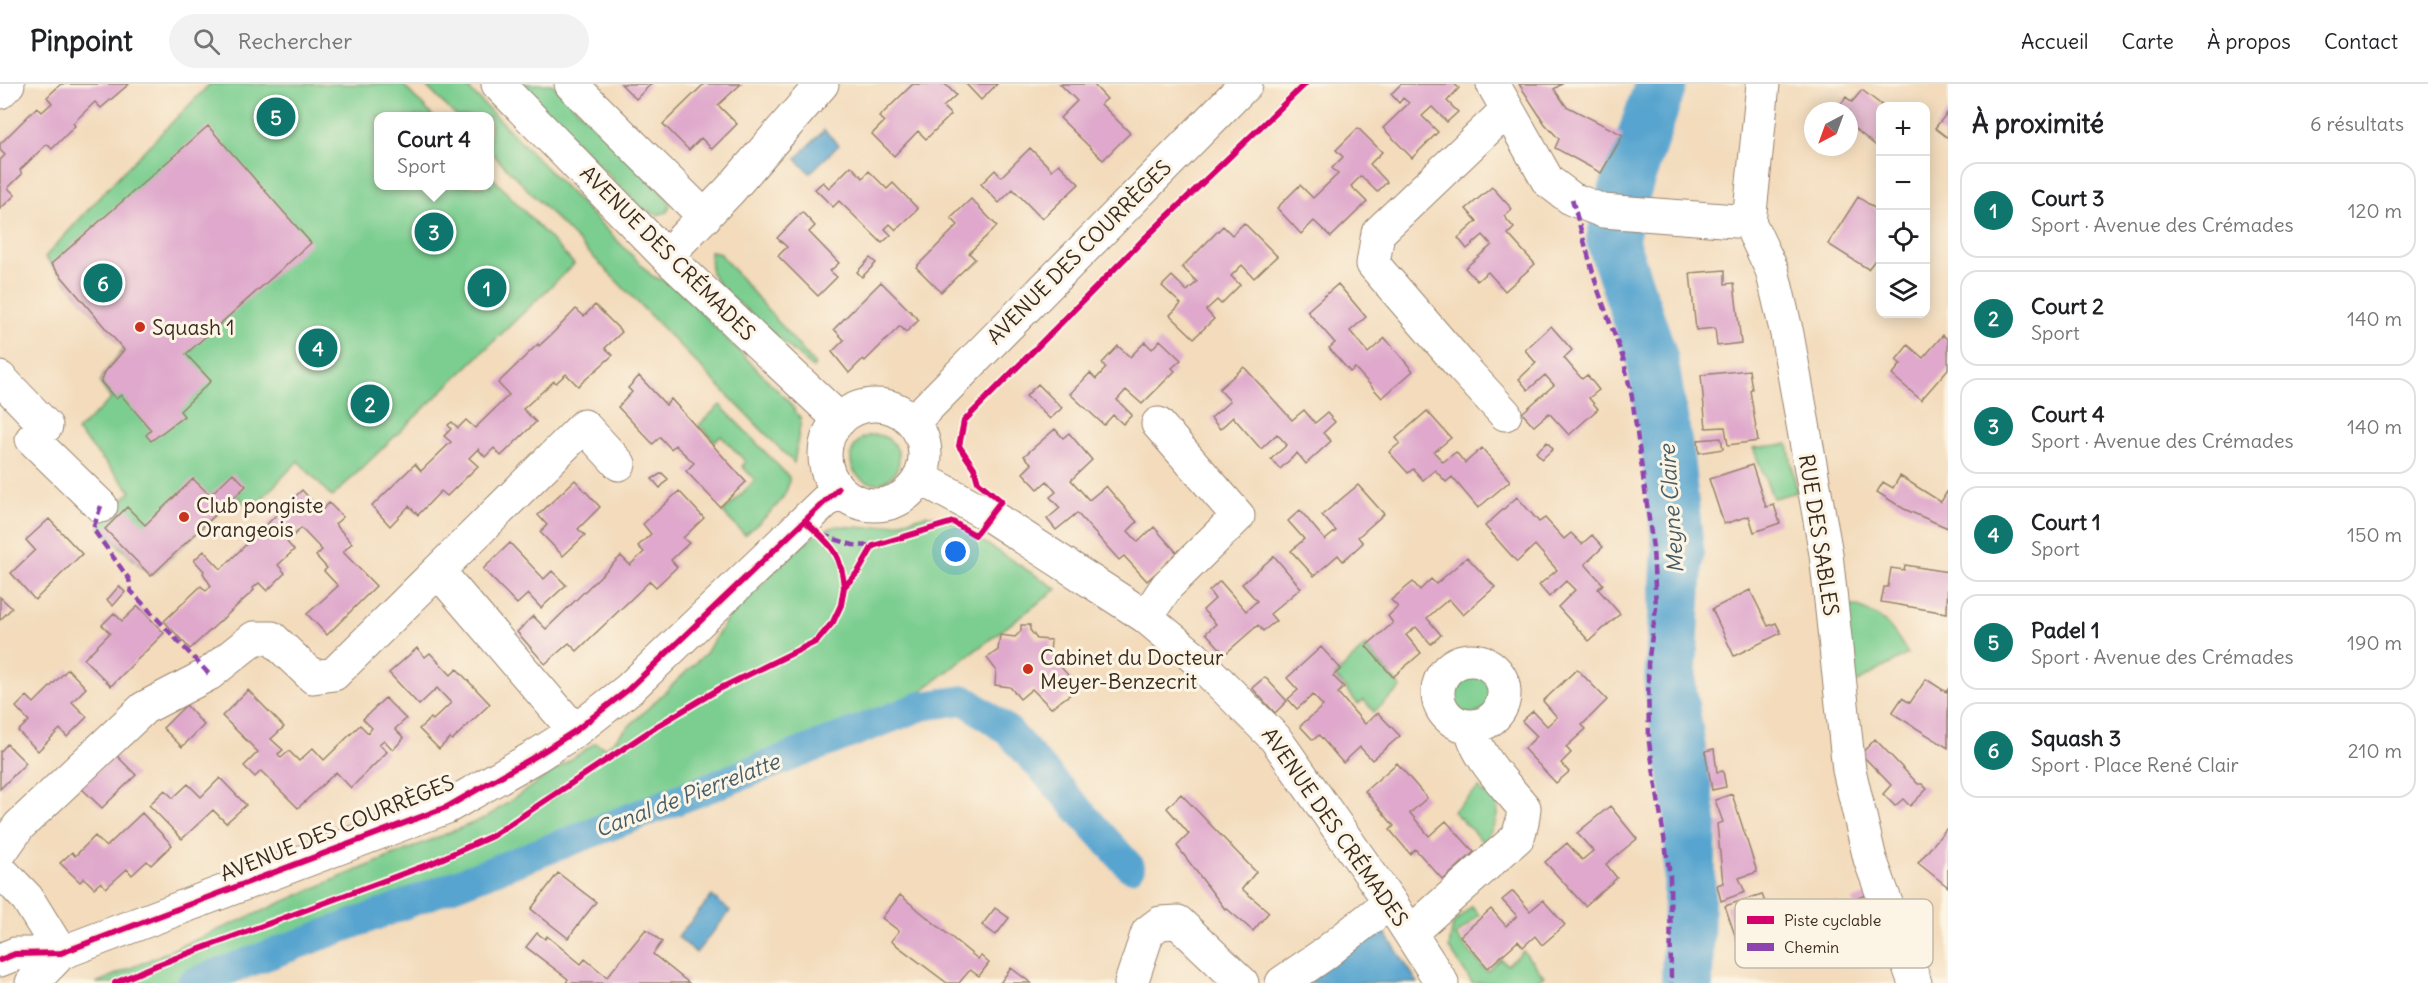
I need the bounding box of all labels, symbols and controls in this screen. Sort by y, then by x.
search box [169,14,589,68]
text: Pinpoint [30,23,133,59]
icon: search [190,25,223,58]
text: Rechercher [238,27,352,55]
text: Accueil [2021,28,2089,55]
text: Carte [2122,28,2174,55]
text: À propos [2207,28,2291,55]
text: Contact [2324,28,2398,55]
pin: 5 [256,94,296,140]
north arrow [1804,102,1858,156]
map controls [1876,102,1930,318]
button: + [1876,102,1930,156]
text: À proximité [1972,107,2104,140]
text: 6 résultats [2310,111,2404,136]
popup [374,112,494,190]
text: Court 4 [397,125,471,153]
text: Sport [397,153,446,178]
street label: AVENUE DES COURRÈGES [981,154,1177,350]
button: − [1876,156,1930,210]
street label: AVENUE DES CRÉMADES [575,160,761,346]
text: Court 3 [2031,184,2105,212]
text: 1 [1990,198,1997,223]
text: 120 m [2348,198,2402,223]
pin: 3 [414,210,454,254]
button: locate [1876,210,1930,264]
text: Sport · Avenue des Crémades [2031,212,2294,237]
pin: 6 [84,260,122,306]
button: layers [1876,264,1930,318]
pin: 1 [468,266,506,310]
text: Court 2 [2031,292,2104,320]
text: 2 [1988,306,1999,331]
text: 140 m [2347,306,2402,331]
place label: Squash 1 [152,314,234,341]
marker: Squash 1 [133,320,147,334]
text: Sport [2031,320,2080,345]
pin: 4 [298,326,338,370]
pin: 2 [350,382,389,426]
text: Court 4 [2031,400,2105,428]
text: 3 [1988,414,1999,439]
text: 140 m [2347,414,2402,439]
text: Sport · Avenue des Crémades [2031,428,2294,453]
water label: Meyne Claire [1652,442,1689,574]
street label: RUE DES SABLES [1793,452,1845,618]
place label: Club pongiste Orangeois [196,492,323,543]
text: Court 1 [2031,508,2101,536]
marker: Club pongiste Orangeois [177,510,191,524]
text: 4 [1988,522,1999,547]
text: 150 m [2347,522,2402,547]
text: Sport [2031,536,2080,561]
your location [941,537,970,566]
text: Padel 1 [2031,616,2100,644]
text: 5 [1988,630,1999,655]
text: 190 m [2347,630,2402,655]
place label: Cabinet du Docteur Meyer-Benzecrit [1040,644,1224,695]
text: Sport · Avenue des Crémades [2031,644,2294,669]
marker: Cabinet du Docteur Meyer-Benzecrit [1021,662,1035,676]
street label: AVENUE DES CRÉMADES [1256,722,1414,932]
text: Squash 3 [2031,724,2121,752]
text: 6 [1988,738,1999,763]
text: 210 m [2348,738,2402,763]
water label: Canal de Pierrelatte [591,746,785,843]
text: Sport · Place René Clair [2031,752,2239,777]
street label: AVENUE DES COURRÈGES [216,769,458,887]
legend [1735,899,1933,968]
text: Piste cyclable [1784,910,1881,930]
text: Chemin [1784,937,1839,957]

